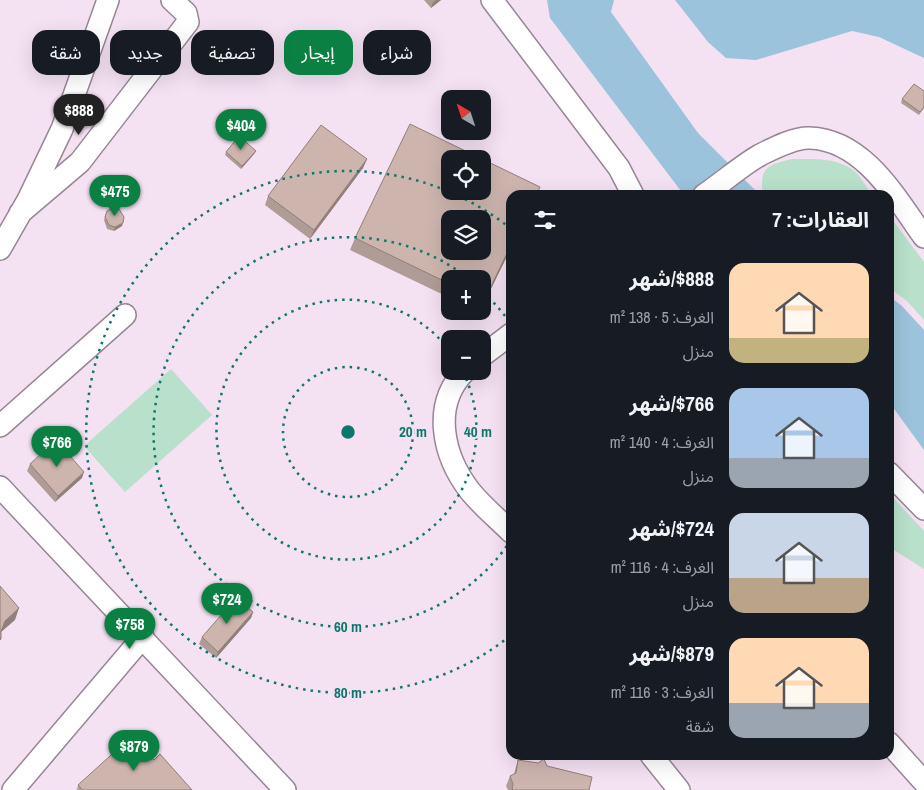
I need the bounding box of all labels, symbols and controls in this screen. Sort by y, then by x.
chip: شقة [32,30,100,75]
chip: جديد [110,30,181,75]
chip: تصفية [191,30,274,75]
chip: إيجار [284,30,353,75]
chip: شراء [363,30,431,75]
north arrow [441,90,491,140]
map controls [441,90,491,380]
pin: $888 [49,94,109,136]
text: $888 [64,99,94,121]
pin: $404 [211,108,271,151]
text: $404 [226,114,256,136]
button: locate [441,150,491,200]
pin: $475 [85,174,145,217]
text: $475 [100,180,130,202]
text: العقارات: 7 [772,205,869,234]
icon: filters [531,206,559,234]
button: layers [441,210,491,260]
text: $888/شهر [630,264,714,293]
button: + [441,270,491,320]
icon: home [769,283,829,343]
text: الغرف: 5 · 138 m² [610,306,714,328]
button: − [441,330,491,380]
text: منزل [683,340,714,362]
text: $766/شهر [630,389,714,418]
icon: home [769,408,829,468]
text: 20 m [399,421,427,442]
text: 40 m [464,421,492,442]
centre of rings [339,423,357,441]
pin: $766 [27,426,87,468]
text: $766 [42,431,72,453]
text: الغرف: 4 · 140 m² [610,431,714,453]
text: منزل [683,465,714,487]
text: $724/شهر [630,514,714,543]
icon: home [769,533,829,593]
text: الغرف: 4 · 116 m² [611,556,714,578]
pin: $724 [197,582,257,625]
text: $724 [212,588,242,610]
text: منزل [683,590,714,612]
pin: $758 [100,608,160,650]
text: $758 [115,613,145,635]
text: 60 m [334,616,362,637]
text: $879/شهر [630,639,714,668]
icon: home [769,658,829,718]
text: الغرف: 3 · 116 m² [611,681,714,703]
text: 80 m [334,682,362,703]
text: شقة [686,715,714,737]
pin: $879 [104,730,164,772]
text: $879 [119,735,149,757]

